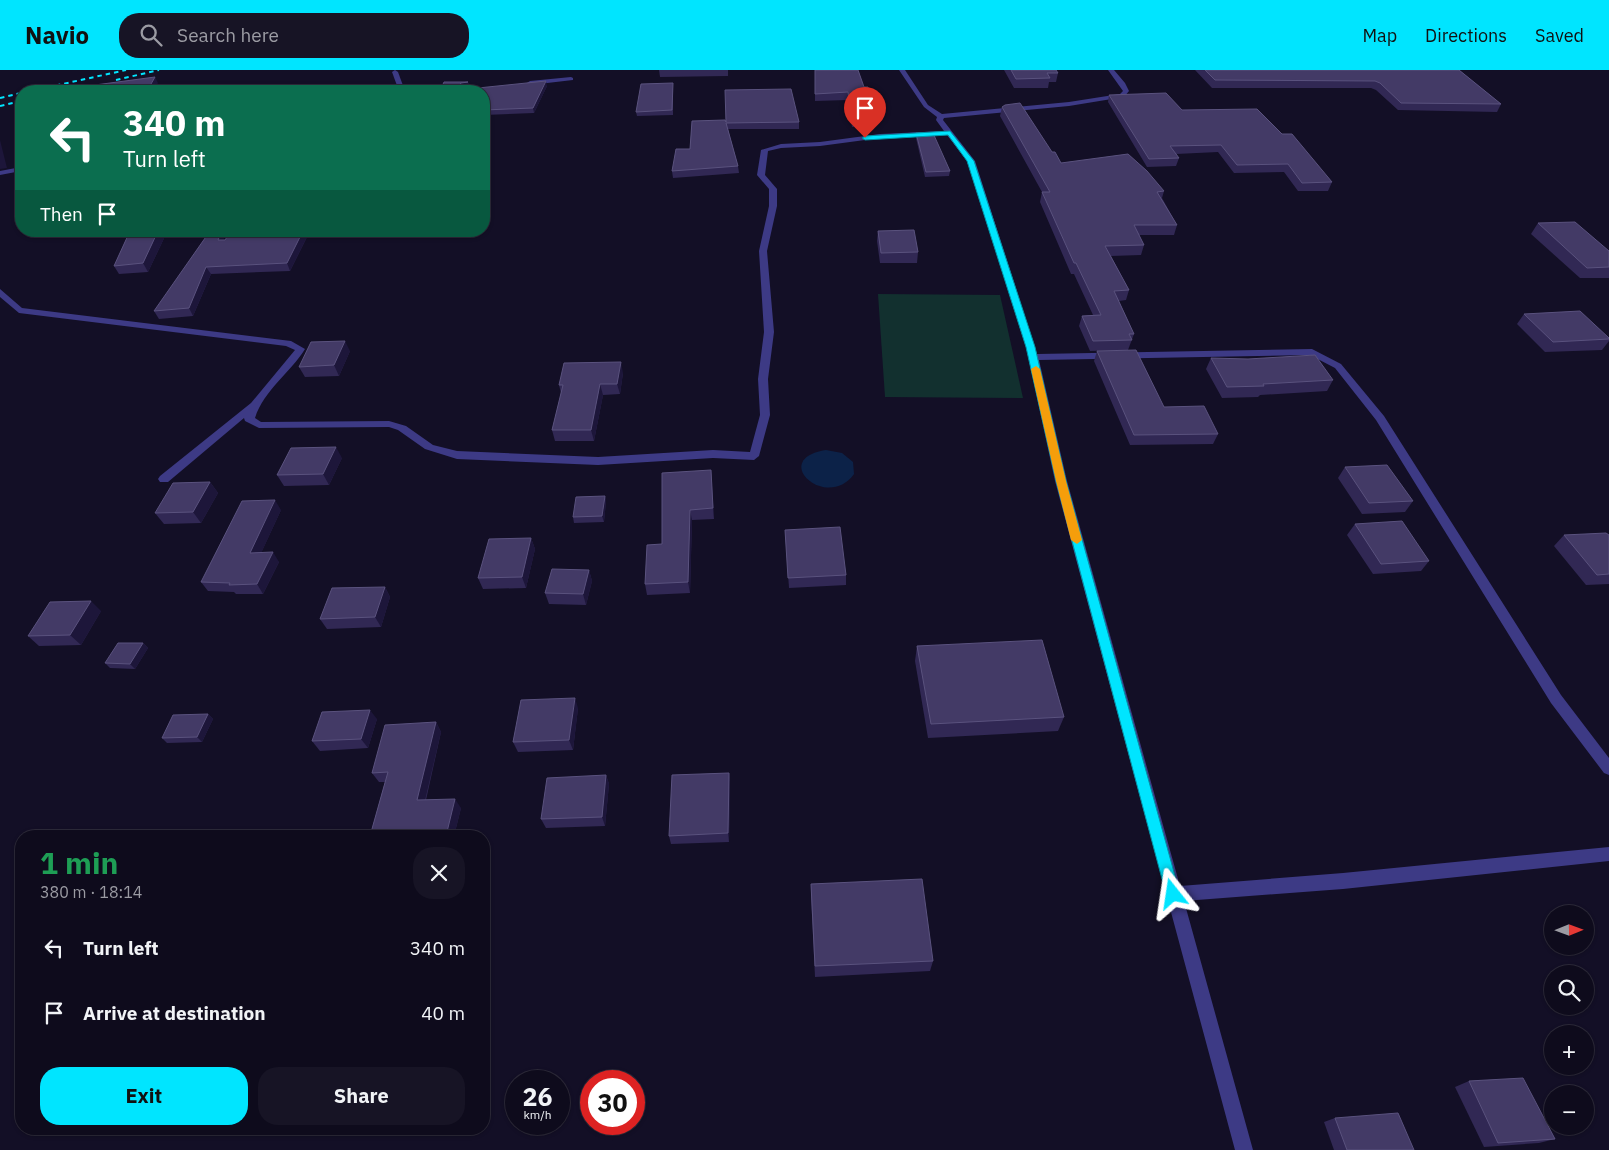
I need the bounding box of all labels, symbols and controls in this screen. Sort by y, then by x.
search box [119,13,469,58]
text: Navio [25,19,89,51]
icon: search [137,21,165,49]
text: Search here [177,23,279,47]
text: Map [1362,24,1397,47]
text: Directions [1425,24,1507,47]
text: Saved [1535,24,1584,47]
pin [844,87,886,138]
icon: arrive [851,94,879,122]
text: 340 m [123,100,226,146]
icon: left [40,105,105,170]
text: Turn left [123,144,206,173]
icon: arrive [93,200,121,228]
text: Then [40,202,83,226]
text: 1 min [40,843,118,882]
button: close [413,847,465,899]
position arrow [1146,867,1198,919]
text: 380 m · 18:14 [40,882,142,902]
north arrow [1544,905,1594,955]
map controls [1544,905,1594,1135]
icon: left [40,934,68,962]
text: Turn left [83,936,159,960]
text: 340 m [410,936,465,960]
button: search [1544,965,1594,1015]
icon: arrive [40,999,68,1027]
text: Arrive at destination [83,1001,266,1025]
text: 40 m [421,1001,465,1025]
button: + [1544,1025,1594,1075]
button: Exit [40,1067,248,1125]
button: Share [258,1067,465,1125]
speed limit sign: 30 [580,1070,645,1135]
text: 26 [522,1080,553,1113]
button: − [1544,1085,1594,1135]
text: km/h [523,1107,552,1122]

